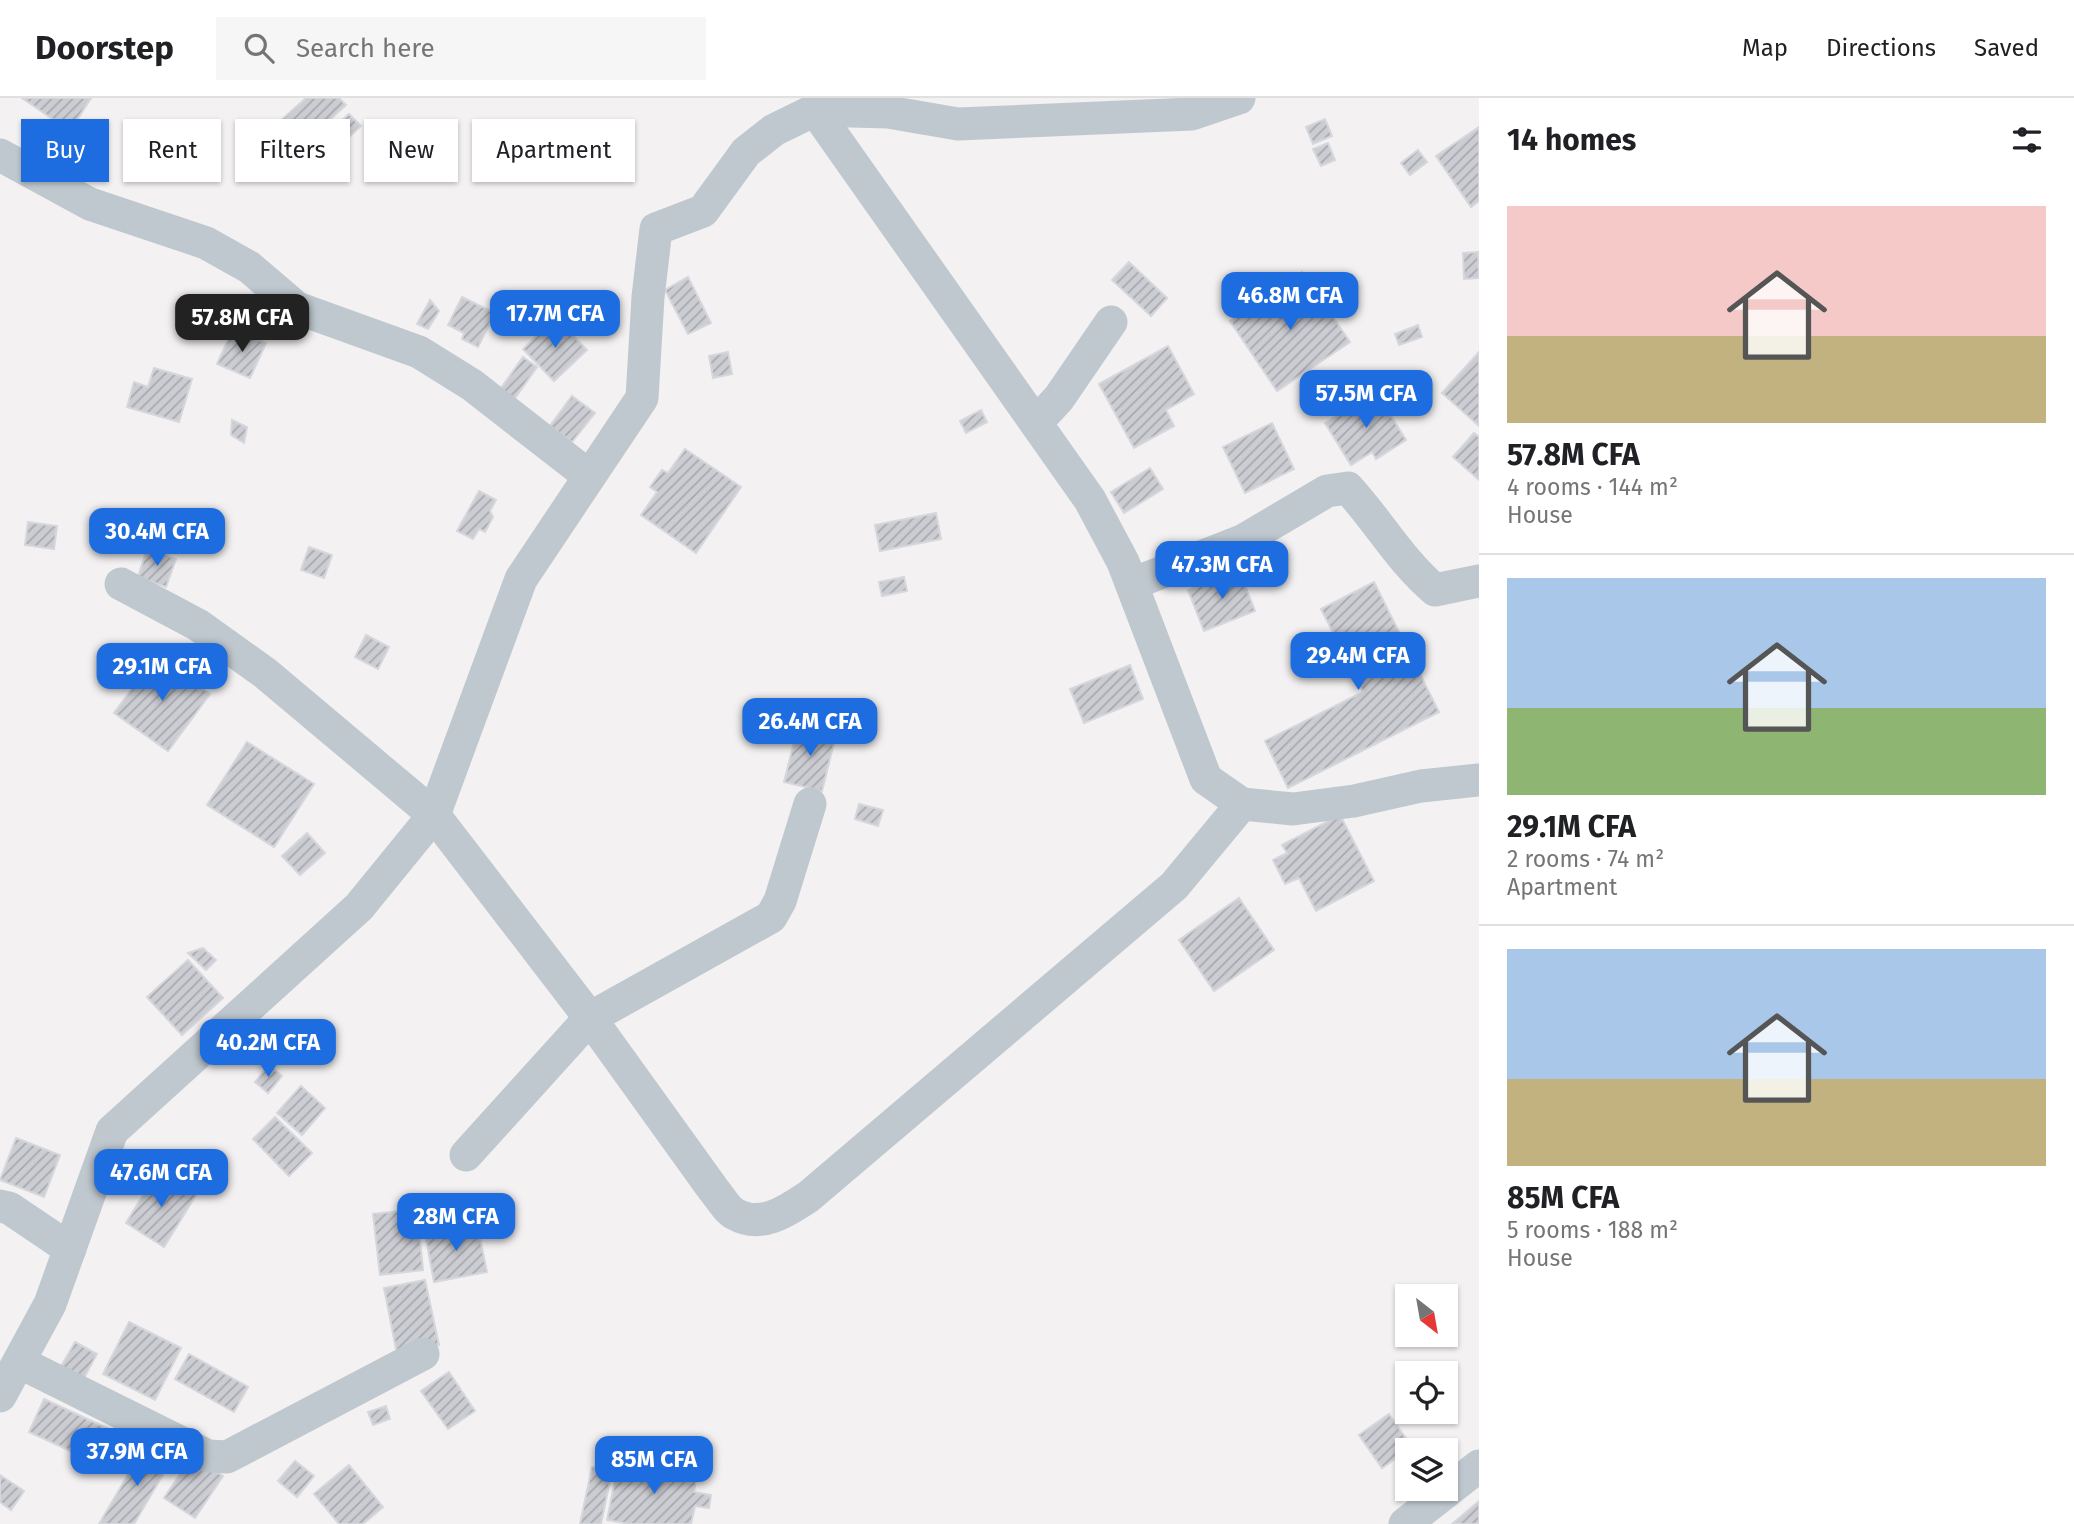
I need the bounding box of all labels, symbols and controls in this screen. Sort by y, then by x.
search box [216,17,706,80]
text: Doorstep [35,28,174,68]
icon: search [240,29,278,67]
text: Search here [296,33,435,64]
text: Map [1742,34,1788,62]
text: Directions [1826,34,1936,62]
text: Saved [1974,34,2039,62]
chip: Buy [21,119,109,182]
chip: Rent [123,119,221,182]
chip: Filters [235,119,350,182]
chip: New [364,119,458,182]
chip: Apartment [472,119,635,182]
icon: filters [2008,121,2046,159]
text: 14 homes [1507,122,1636,158]
icon: home [1714,252,1840,378]
pin: 46.8M CFA [1210,272,1370,332]
text: 46.8M CFA [1237,281,1343,309]
pin: 17.7M CFA [475,290,635,350]
pin: 57.8M CFA [162,294,322,354]
text: 17.7M CFA [506,299,604,327]
text: 57.8M CFA [191,303,293,331]
pin: 57.5M CFA [1286,370,1446,430]
text: 57.5M CFA [1316,379,1416,407]
text: 57.8M CFA [1507,437,1640,473]
text: 4 rooms · 144 m² [1507,473,1678,501]
text: House [1507,501,1573,529]
pin: 30.4M CFA [77,508,237,568]
text: 30.4M CFA [105,517,209,545]
pin: 47.3M CFA [1142,542,1302,601]
text: 47.3M CFA [1171,550,1273,578]
icon: home [1714,624,1840,750]
pin: 29.4M CFA [1278,632,1438,692]
text: 29.4M CFA [1307,641,1409,669]
pin: 29.1M CFA [82,644,242,703]
text: 29.1M CFA [113,652,211,680]
pin: 26.4M CFA [730,698,890,758]
text: 26.4M CFA [758,707,862,735]
text: 29.1M CFA [1507,809,1636,845]
text: 2 rooms · 74 m² [1507,845,1664,873]
text: Apartment [1507,873,1617,901]
icon: home [1714,995,1840,1121]
pin: 40.2M CFA [188,1020,348,1079]
text: 40.2M CFA [216,1028,320,1056]
pin: 47.6M CFA [81,1150,241,1209]
text: 47.6M CFA [110,1158,212,1186]
text: 85M CFA [1507,1180,1619,1216]
pin: 28M CFA [391,1194,521,1253]
text: 28M CFA [413,1202,499,1230]
text: 5 rooms · 188 m² [1507,1216,1678,1244]
text: House [1507,1244,1573,1272]
north arrow [1395,1284,1458,1348]
map controls [1395,1284,1458,1501]
button: locate [1395,1361,1458,1424]
pin: 37.9M CFA [57,1428,217,1488]
pin: 85M CFA [589,1436,719,1496]
text: 37.9M CFA [87,1437,187,1465]
button: layers [1395,1438,1458,1501]
text: 85M CFA [611,1445,697,1473]

